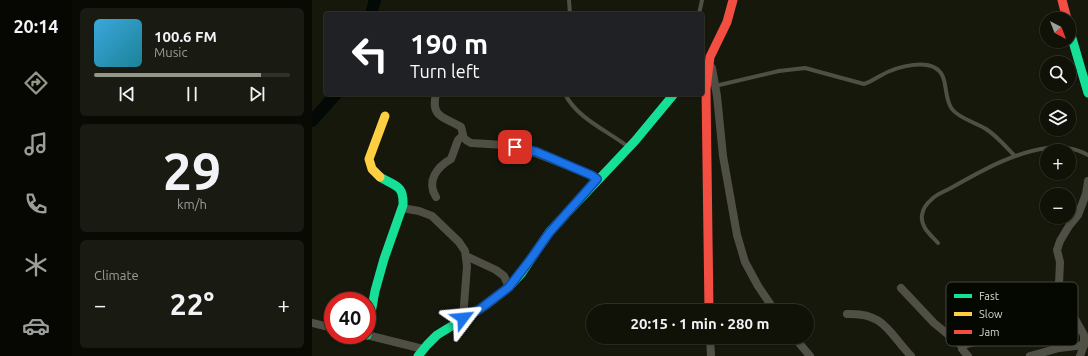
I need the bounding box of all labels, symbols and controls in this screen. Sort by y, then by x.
north arrow [1040,12,1076,48]
map controls [1040,12,1076,224]
text: 20:14 [13,16,59,36]
text: 100.6 FM [154,28,217,45]
icon: left [344,28,396,80]
text: 190 m [410,28,488,59]
text: Music [154,45,188,59]
button: search [1040,56,1076,92]
text: Turn left [410,61,480,81]
icon: directions [22,69,50,97]
icon: previous [116,83,138,105]
icon: pause [181,83,203,105]
icon: next [246,83,268,105]
button: layers [1040,100,1076,136]
icon: music [22,130,50,158]
pin [498,130,532,164]
icon: arrive [504,136,526,158]
text: 29 [163,142,221,200]
button: + [1040,144,1076,180]
button: − [1040,188,1076,224]
icon: phone [22,190,50,218]
text: km/h [177,197,207,211]
icon: climate [22,251,50,279]
text: Climate [94,268,139,282]
legend [946,282,1078,346]
text: 22° [170,287,214,321]
text: Fast [979,290,1000,302]
text: − [94,292,106,317]
text: + [278,292,290,317]
speed limit sign: 40 [324,292,376,344]
position arrow [442,297,484,339]
text: Slow [979,308,1003,320]
icon: car [22,312,50,340]
text: 20:15 · 1 min · 280 m [631,315,769,332]
text: Jam [979,326,1000,338]

